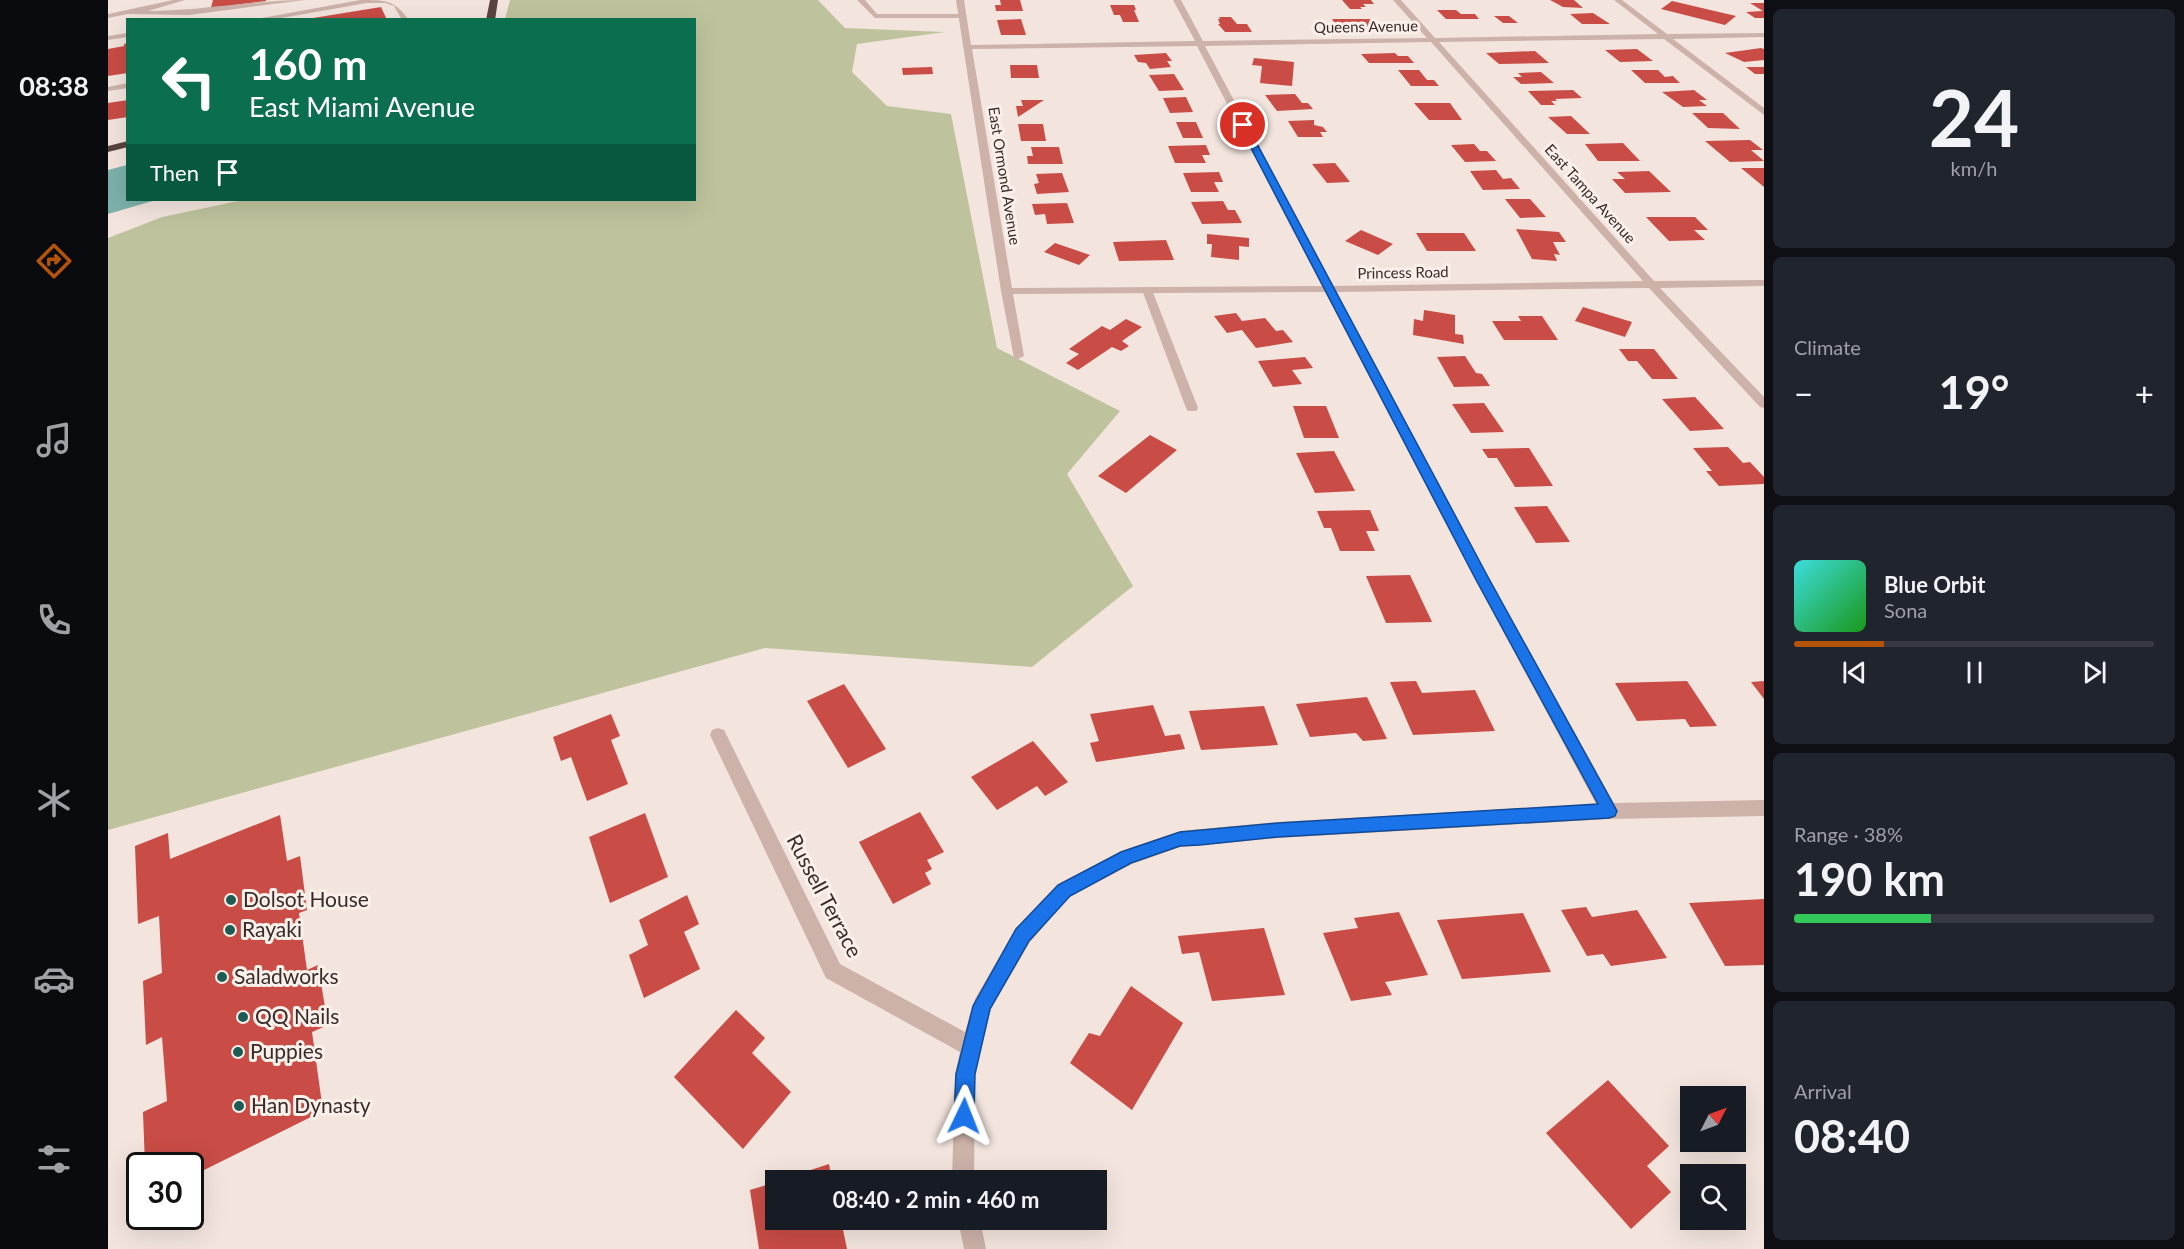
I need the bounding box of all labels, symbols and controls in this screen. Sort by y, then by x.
street label: Queens Avenue [1314,16,1418,36]
text: 160 m [249,39,367,89]
icon: left [150,42,228,120]
text: 08:38 [19,69,89,102]
text: 24 [1929,70,2019,164]
text: East Miami Avenue [249,90,475,123]
pin [1217,99,1268,150]
street label: East Ormond Avenue [985,105,1025,246]
icon: arrive [1226,108,1259,141]
street label: East Tampa Avenue [1542,140,1640,247]
icon: arrive [211,156,244,189]
text: km/h [1951,156,1997,180]
text: Then [150,159,199,186]
icon: directions [33,240,75,282]
street label: Princess Road [1357,262,1449,282]
text: Climate [1794,335,1861,359]
text: 19° [1939,365,2009,419]
text: − [1794,373,1813,413]
text: + [2135,373,2154,413]
icon: music [33,419,75,461]
text: Blue Orbit [1884,571,1985,598]
text: Sona [1884,598,1927,622]
icon: phone [33,599,75,641]
icon: previous [1838,656,1871,689]
icon: pause [1958,656,1991,689]
icon: next [2078,656,2111,689]
icon: climate [33,779,75,821]
text: Range · 38% [1794,822,1903,846]
street label: Russell Terrace [782,829,868,961]
text: 190 km [1794,852,1945,906]
place label: Dolsot House [243,886,369,911]
marker: Dolsot House [224,893,238,907]
place label: Rayaki [242,916,302,941]
marker: Rayaki [223,923,237,937]
icon: car [33,958,75,1000]
place label: Saladworks [234,963,339,988]
marker: Saladworks [215,970,229,984]
place label: QQ Nails [255,1003,339,1028]
marker: QQ Nails [236,1010,250,1024]
place label: Puppies [250,1038,323,1063]
marker: Puppies [231,1045,245,1059]
text: Arrival [1794,1079,1852,1103]
position arrow [932,1084,996,1148]
north arrow [1680,1086,1746,1152]
map controls [1680,1086,1746,1230]
place label: Han Dynasty [251,1092,371,1117]
marker: Han Dynasty [232,1099,246,1113]
text: 08:40 [1794,1109,1910,1163]
icon: filters [33,1138,75,1180]
speed limit sign: 30 [126,1152,204,1230]
button: search [1680,1164,1746,1230]
text: 08:40 · 2 min · 460 m [833,1186,1039,1213]

